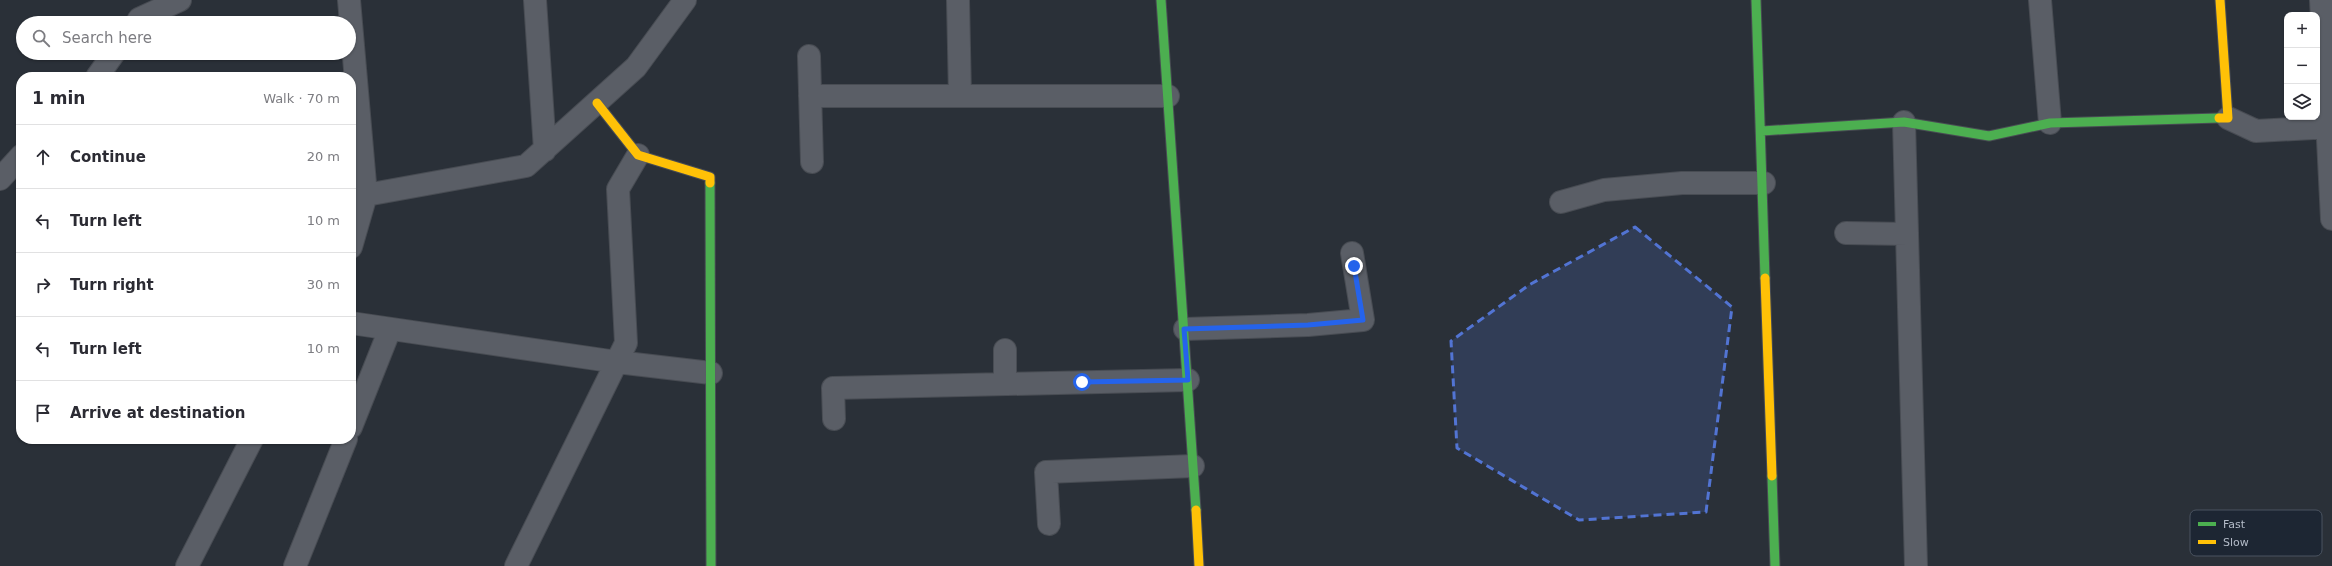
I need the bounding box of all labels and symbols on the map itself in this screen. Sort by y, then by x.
route end [1345,257,1363,275]
route start [1073,373,1091,391]
legend [2190,510,2322,556]
text: Fast [2223,518,2246,531]
text: Slow [2223,536,2249,549]

